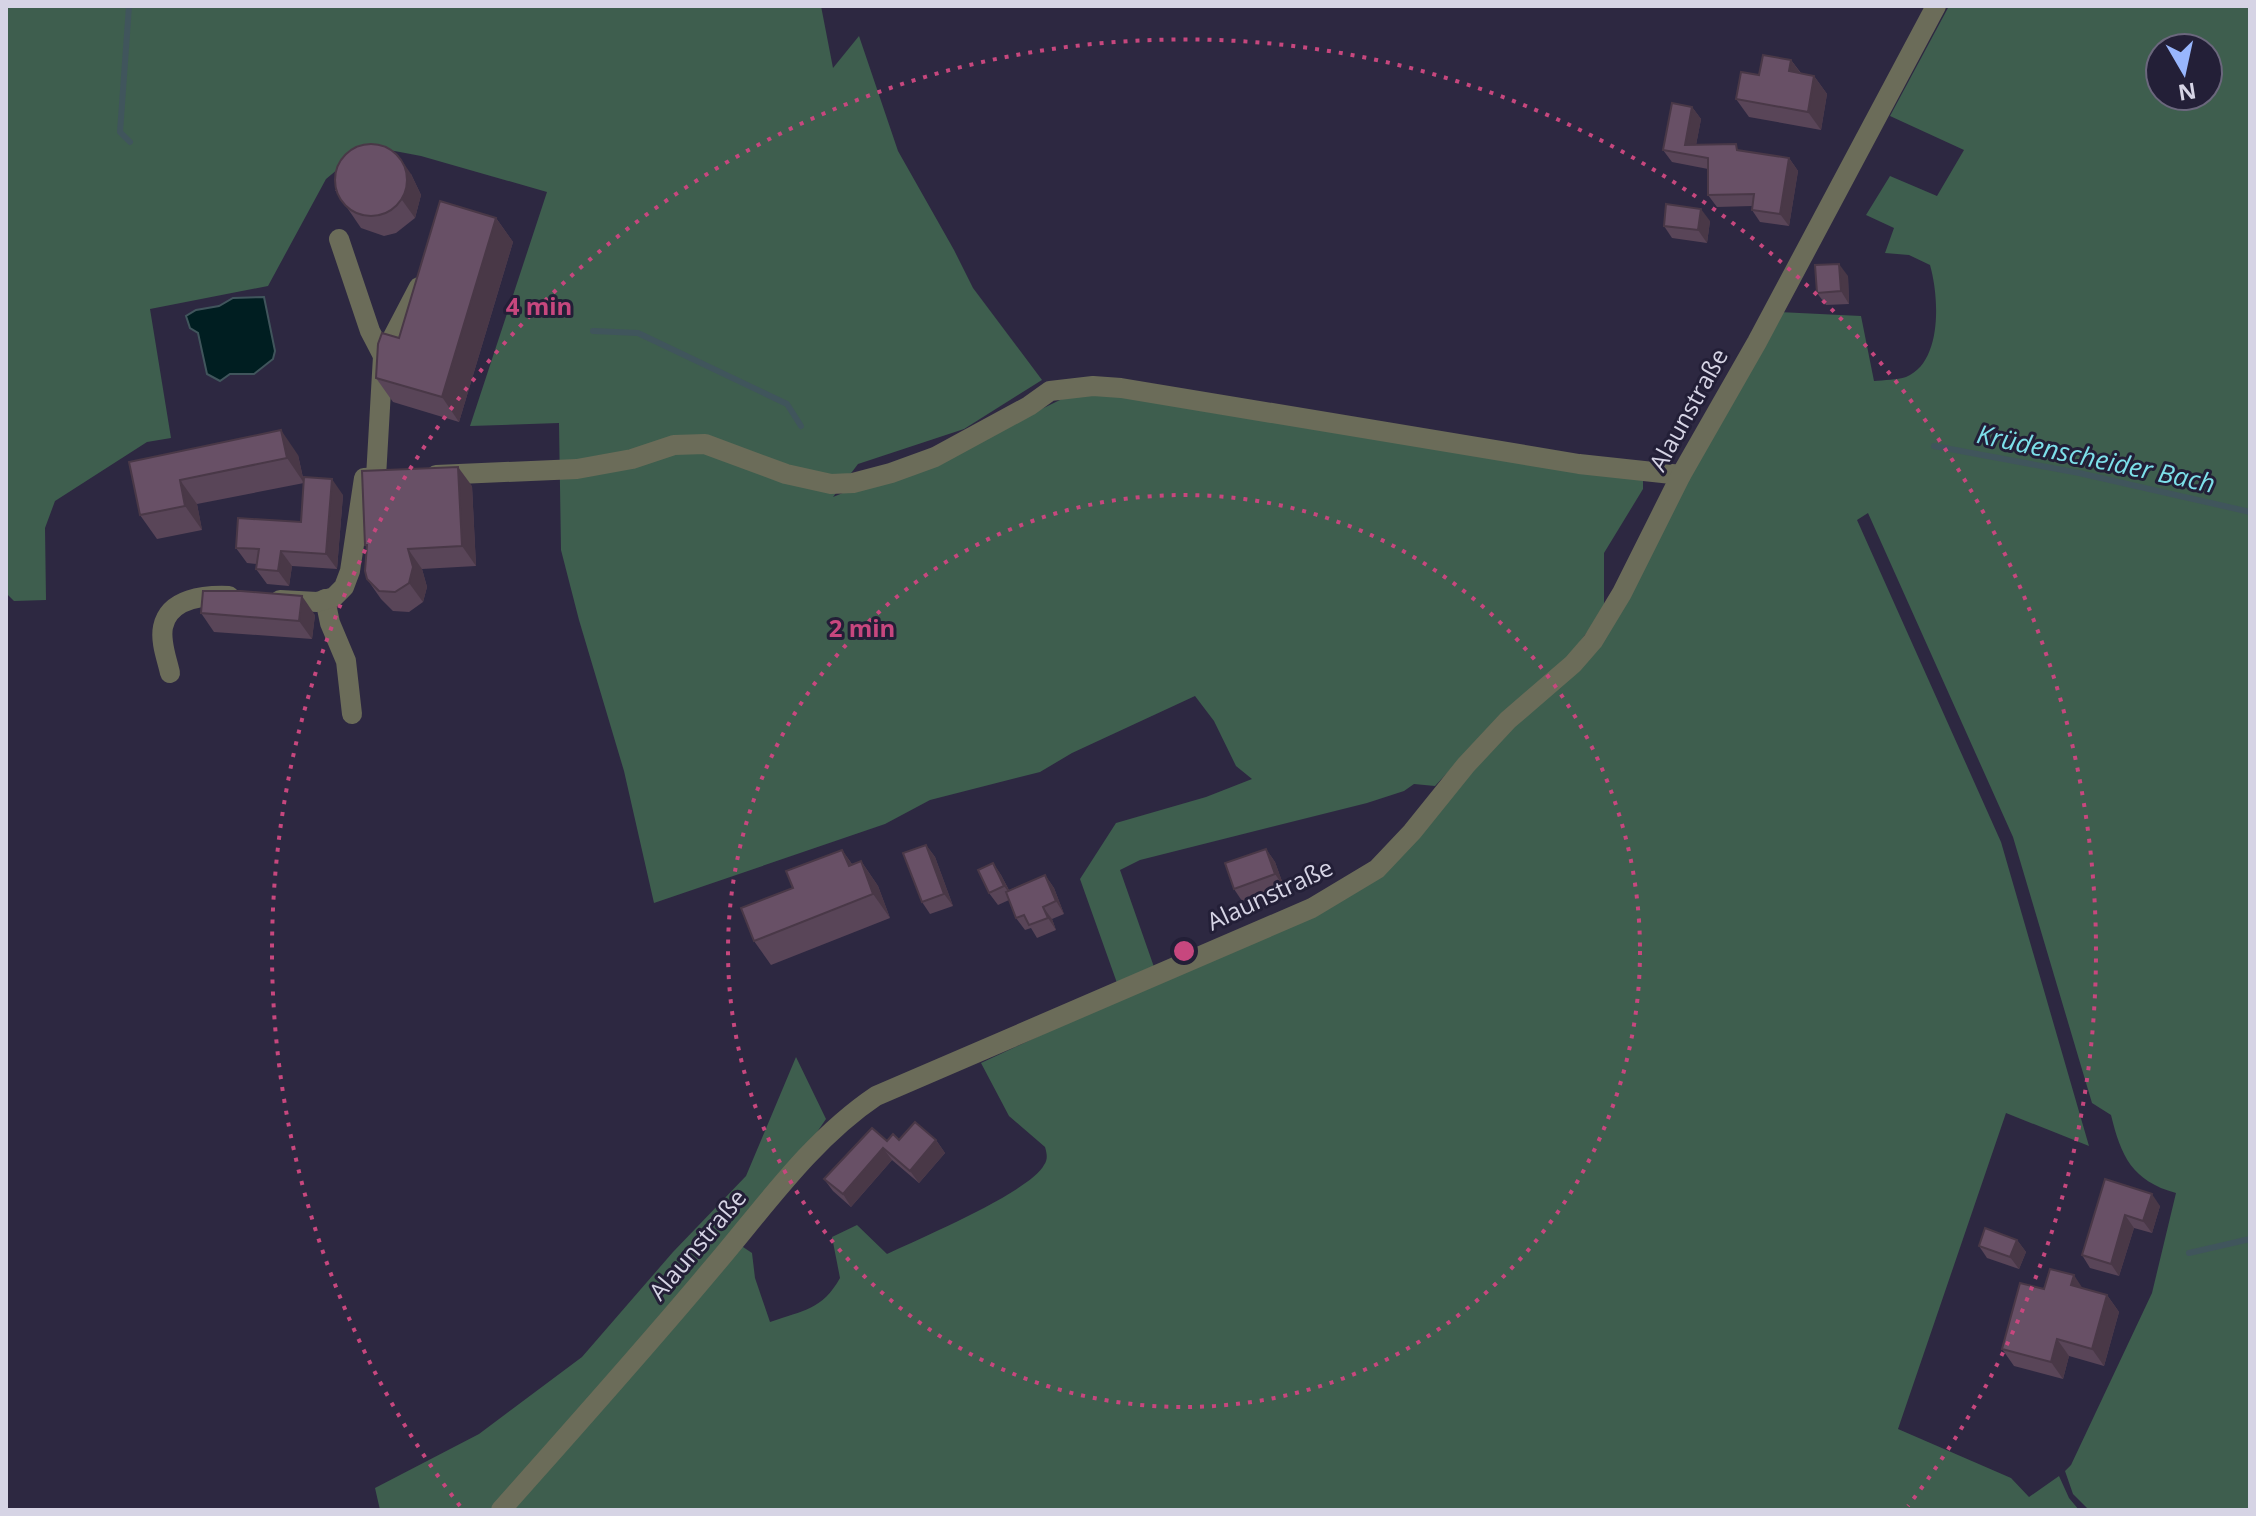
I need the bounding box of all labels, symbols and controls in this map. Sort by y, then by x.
north arrow [2144,32,2224,112]
text: N [2176,77,2198,109]
text: 4 min [506,289,572,322]
street label: Alaunstraße [1640,342,1735,477]
water label: Krüdenscheider Bach [1974,415,2218,501]
text: 2 min [829,611,895,644]
street label: Alaunstraße [1201,850,1338,937]
centre of rings [1170,937,1198,965]
street label: Alaunstraße [641,1182,753,1307]

